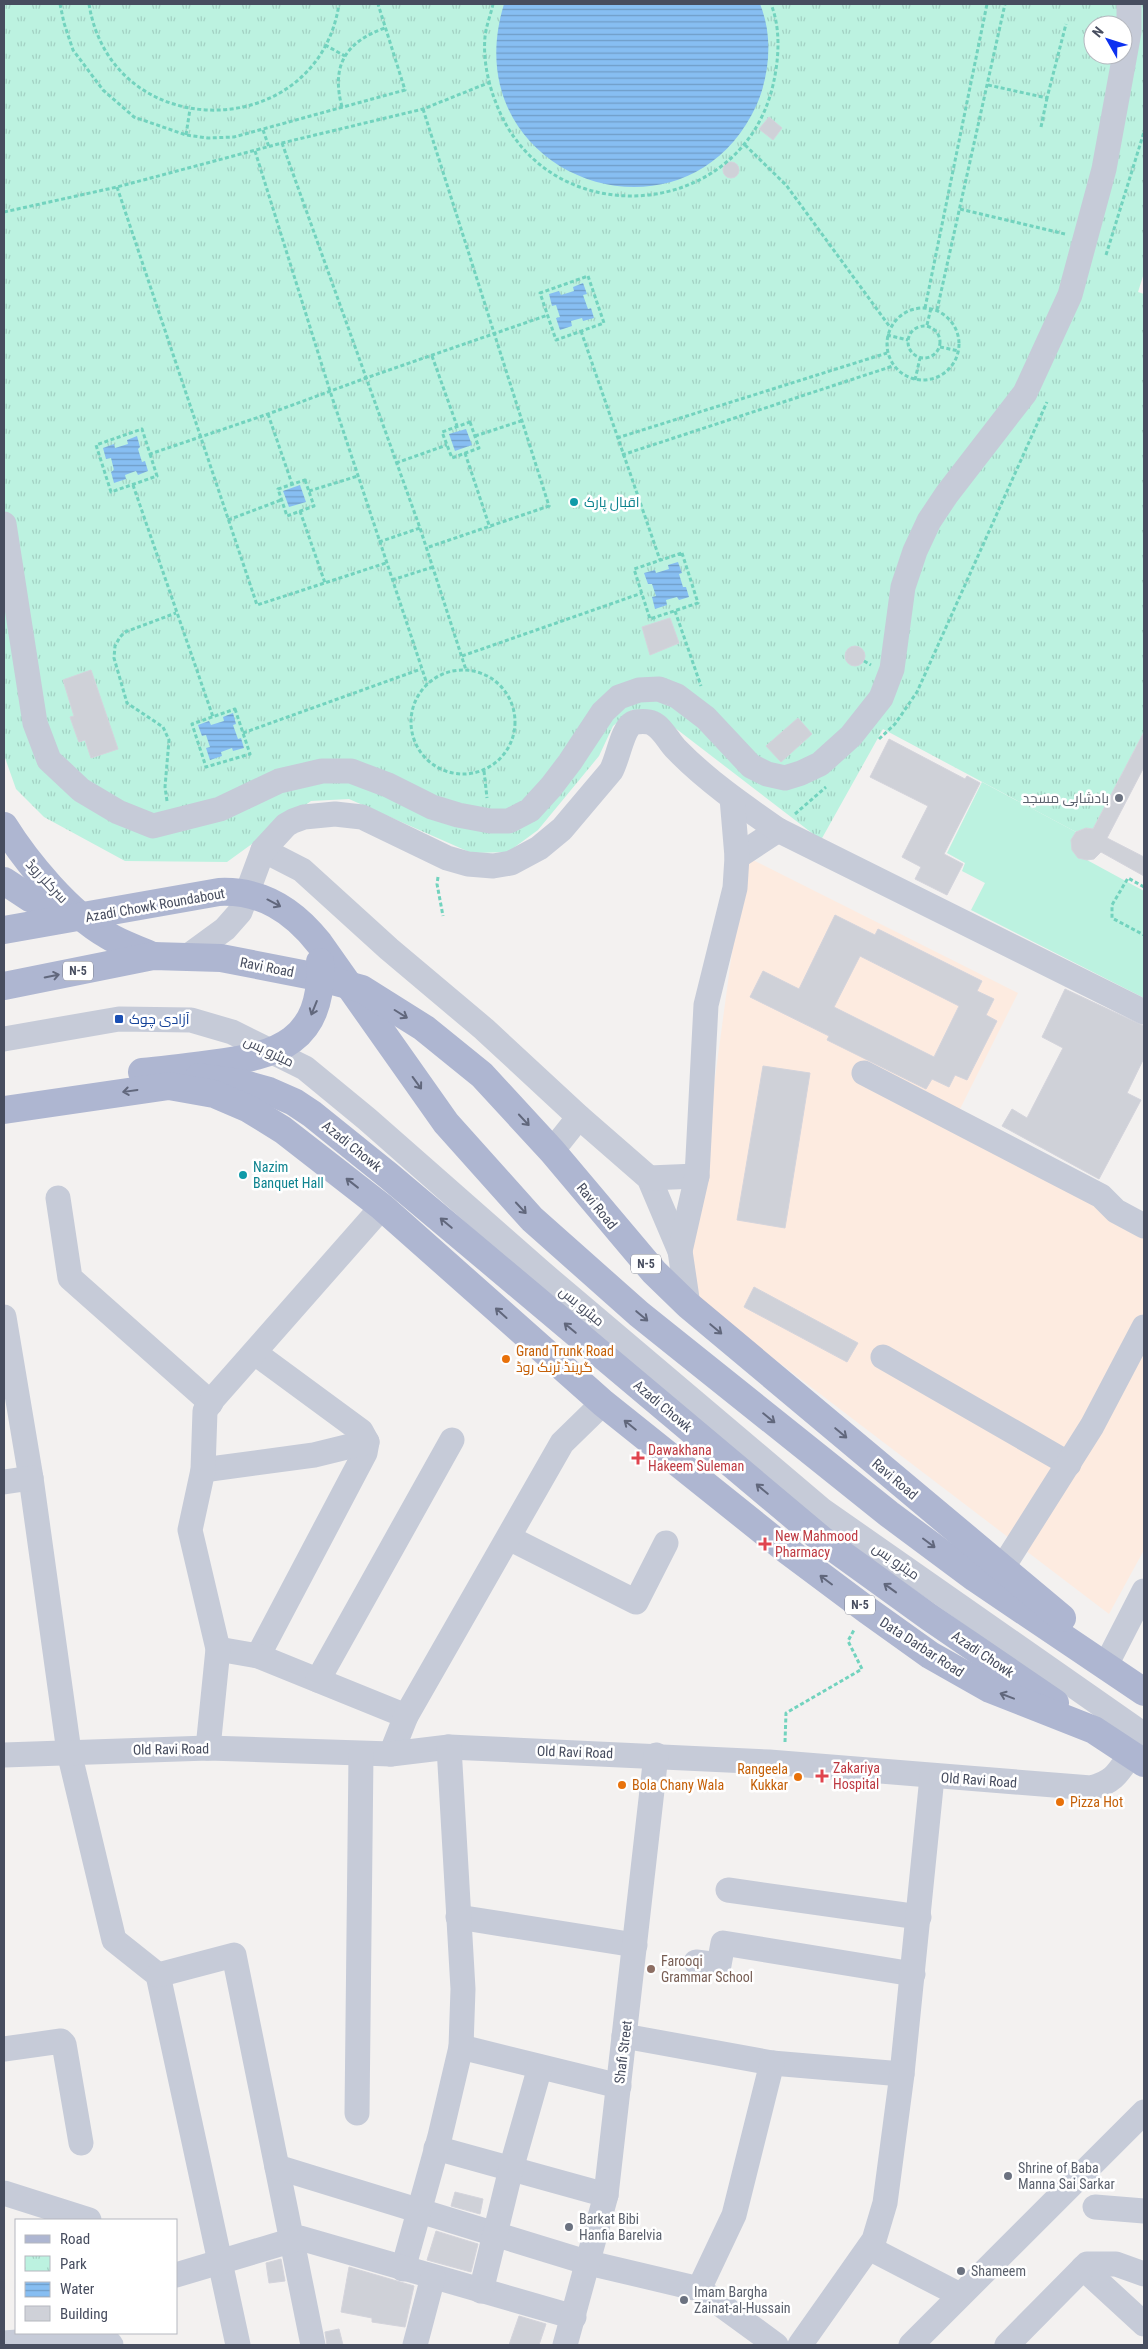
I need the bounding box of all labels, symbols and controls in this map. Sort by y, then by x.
north arrow [1083,15,1133,65]
text: N [1089,23,1107,40]
place label: اقبال پارک [584,494,640,512]
marker: اقبال پارک [568,496,580,508]
place label: بادشاہی مسجد [1022,790,1109,807]
marker: بادشاہی مسجد [1113,792,1125,804]
street label: سرکلر روڈ [23,856,71,906]
street label: Azadi Chowk Roundabout [84,885,226,925]
one-way arrow [267,898,282,908]
street label: Ravi Road [239,954,295,980]
road number: N-5 [63,961,93,980]
one-way arrow [43,971,59,980]
one-way arrow [309,1000,319,1015]
one-way arrow [394,1009,408,1019]
place label: آزادی چوک [129,1011,190,1029]
marker: آزادی چوک [113,1013,125,1025]
street label: میٹرو بس [241,1032,297,1070]
one-way arrow [412,1076,422,1090]
one-way arrow [123,1087,139,1097]
one-way arrow [518,1113,529,1126]
street label: Azadi Chowk [319,1117,385,1175]
place label: Nazim Banquet Hall [253,1159,324,1191]
marker: Nazim Banquet Hall [237,1169,249,1181]
one-way arrow [346,1178,359,1189]
street label: Ravi Road [574,1180,620,1232]
one-way arrow [515,1201,527,1214]
one-way arrow [439,1218,452,1229]
road number: N-5 [631,1254,661,1274]
street label: میٹرو بس [556,1283,608,1329]
one-way arrow [495,1308,508,1319]
one-way arrow [635,1311,648,1322]
one-way arrow [564,1323,577,1334]
one-way arrow [709,1323,722,1334]
place label: Grand Trunk Road گرینڈ ٹرنک روڈ [516,1343,614,1375]
marker: Grand Trunk Road گرینڈ ٹرنک روڈ [500,1353,512,1365]
street label: Azadi Chowk [630,1377,696,1436]
one-way arrow [762,1412,775,1423]
one-way arrow [624,1420,637,1431]
one-way arrow [834,1428,847,1439]
place label: Dawakhana Hakeem Suleman [648,1442,744,1474]
marker: Dawakhana Hakeem Suleman [632,1452,644,1464]
street label: Ravi Road [869,1455,921,1503]
one-way arrow [755,1483,768,1494]
place label: New Mahmood Pharmacy [775,1528,858,1560]
marker: New Mahmood Pharmacy [759,1538,771,1550]
one-way arrow [922,1538,936,1548]
street label: میٹرو بس [870,1539,922,1583]
one-way arrow [819,1575,833,1585]
one-way arrow [883,1583,897,1593]
road number: N-5 [845,1596,875,1614]
street label: Data Darbar Road [877,1614,967,1680]
street label: Azadi Chowk [949,1627,1018,1681]
one-way arrow [1000,1691,1015,1700]
street label: Old Ravi Road [133,1740,209,1758]
street label: Old Ravi Road [537,1743,613,1761]
place label: Zakariya Hospital [833,1760,880,1792]
place label: Rangeela Kukkar [737,1761,788,1793]
marker: Zakariya Hospital [815,1769,829,1783]
street label: Old Ravi Road [940,1769,1018,1791]
marker: Rangeela Kukkar [792,1771,804,1783]
place label: Bola Chany Wala [632,1777,724,1793]
marker: Bola Chany Wala [616,1779,628,1791]
place label: Pizza Hot [1070,1794,1123,1810]
marker: Pizza Hot [1054,1796,1066,1808]
place label: Farooqi Grammar School [661,1953,753,1985]
marker: Farooqi Grammar School [645,1963,657,1975]
street label: Shafi Street [611,2019,635,2085]
place label: Shrine of Baba Manna Sai Sarkar [1018,2160,1115,2192]
marker: Shrine of Baba Manna Sai Sarkar [1002,2170,1014,2182]
place label: Barkat Bibi Hanfia Barelvia [579,2211,662,2243]
legend [15,2219,178,2334]
marker: Barkat Bibi Hanfia Barelvia [563,2221,575,2233]
text: Road [60,2230,90,2248]
text: Park [60,2255,87,2273]
place label: Shameem [971,2263,1026,2279]
marker: Shameem [955,2265,967,2277]
text: Water [60,2280,95,2298]
place label: Imam Bargha Zainat-al-Hussain [694,2284,791,2316]
marker: Imam Bargha Zainat-al-Hussain [678,2294,690,2306]
text: Building [60,2305,108,2323]

